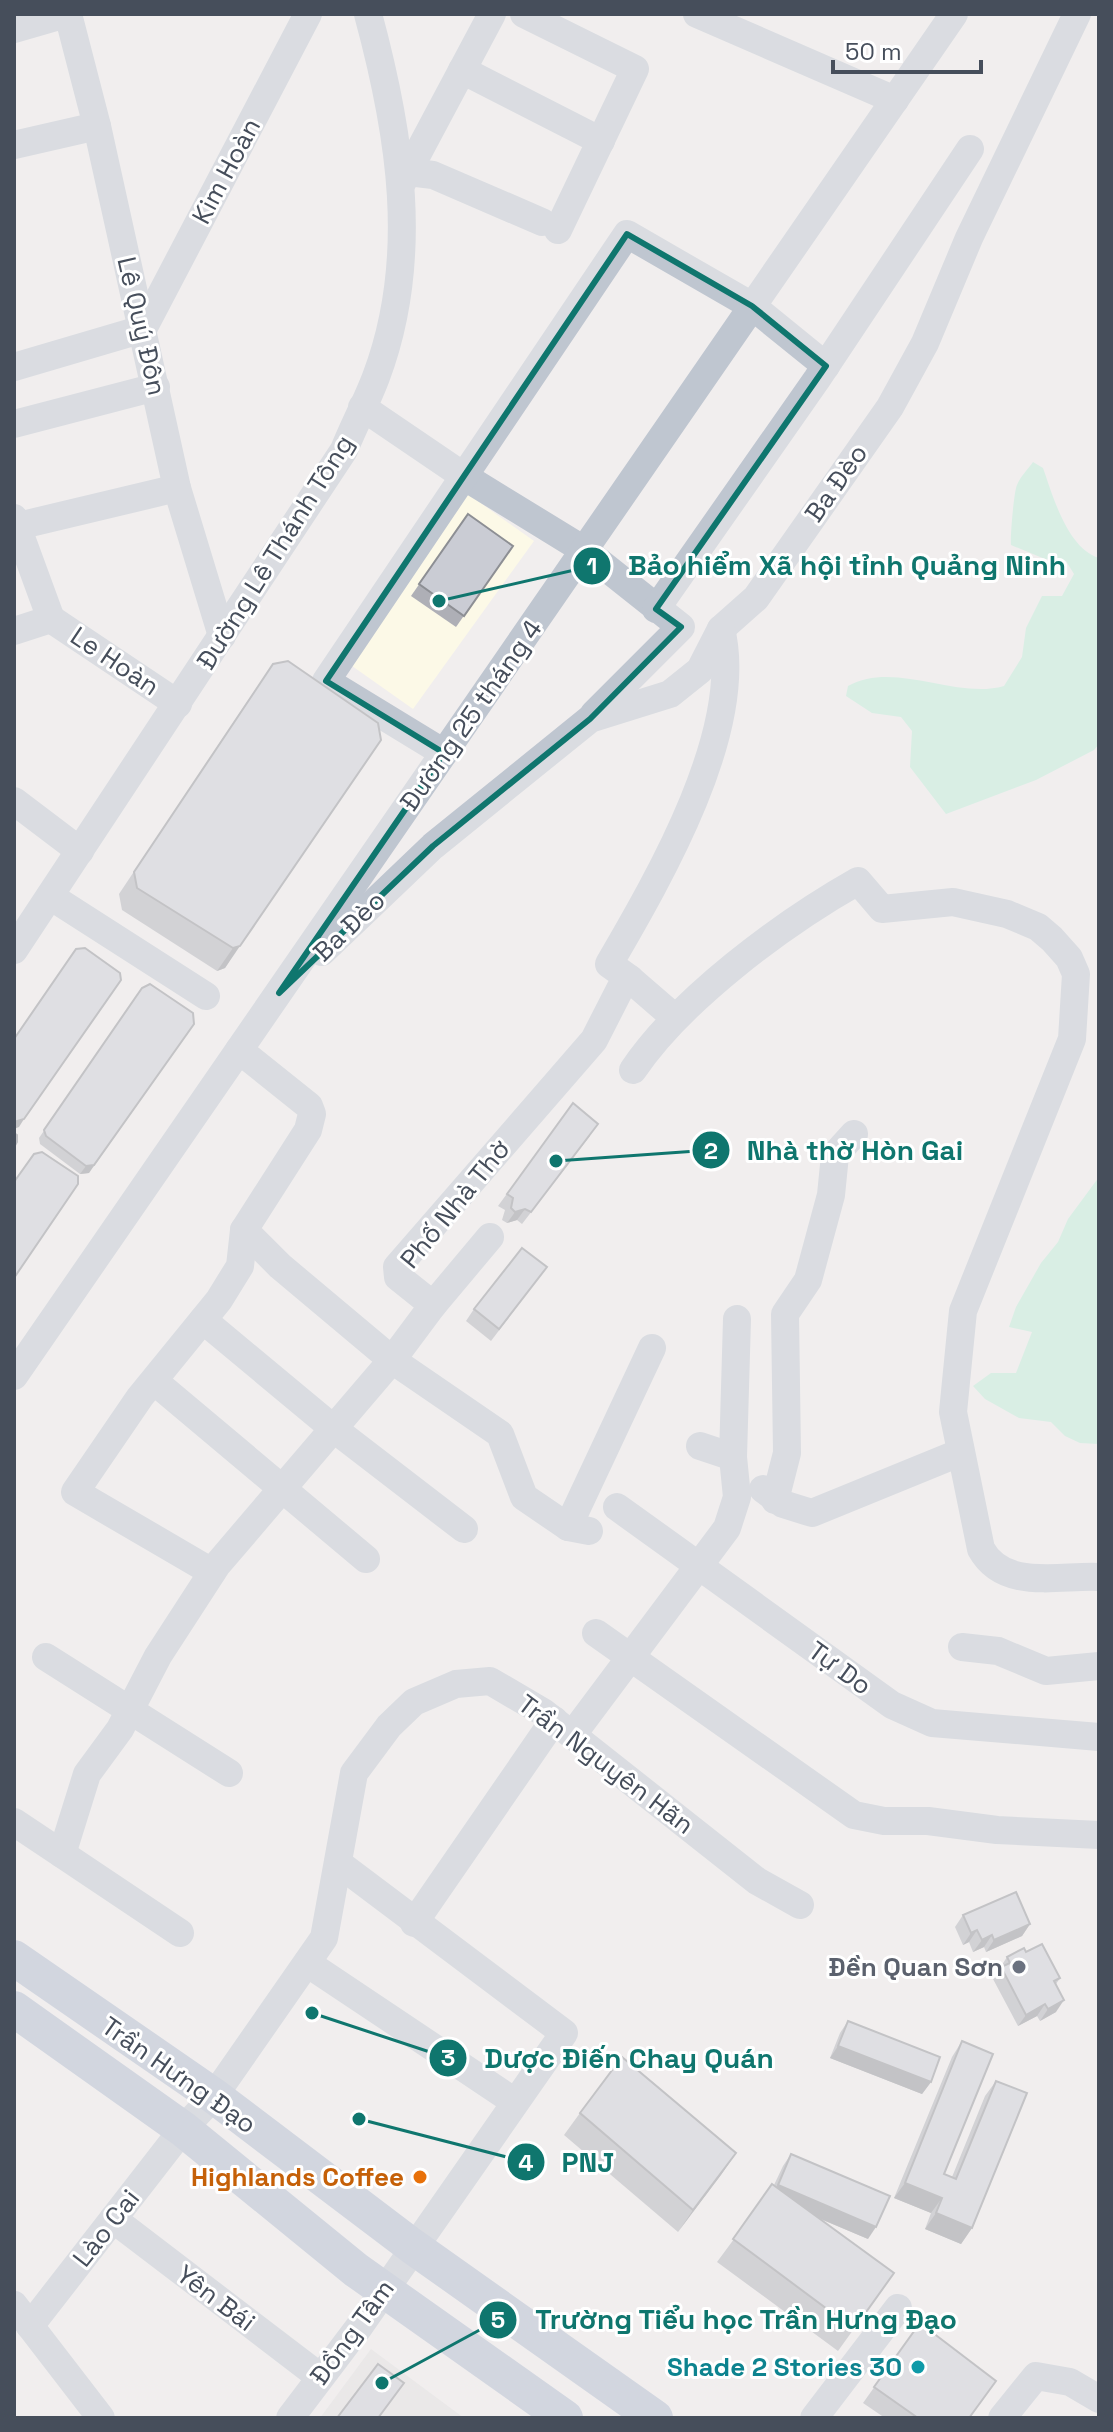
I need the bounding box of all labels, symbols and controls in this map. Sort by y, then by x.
scale bar [833,24,981,74]
text: 50 m [845,36,902,67]
street label: Kim Hoàn [184,112,268,230]
street label: Lê Quý Đôn [110,253,174,399]
street label: Đường Lê Thánh Tông [189,428,361,676]
street label: Ba Đèo [797,437,875,529]
callout: Bảo hiểm Xã hội tỉnh Quảng Ninh [572,540,1082,592]
text: Bảo hiểm Xã hội tỉnh Quảng Ninh [628,547,1066,583]
text: 1 [587,550,597,581]
street label: Đường 25 tháng 4 [392,613,550,817]
street label: Le Hoàn [64,619,166,703]
street label: Ba Đèo [306,883,392,969]
callout: Nhà thờ Hòn Gai [691,1124,979,1176]
text: Nhà thờ Hòn Gai [747,1132,963,1168]
street label: Phố Nhà Thờ [393,1133,517,1275]
text: 2 [704,1135,718,1166]
street label: Tự Do [801,1634,879,1702]
street label: Trần Nguyên Hãn [511,1687,701,1841]
place label: Đền Quan Sơn [828,1950,1003,1984]
marker: Đền Quan Sơn [1010,1958,1028,1976]
street label: Trần Hưng Đạo [95,2009,263,2141]
callout: Dược Điến Chay Quán [428,2032,790,2084]
text: Dược Điến Chay Quán [484,2040,774,2076]
text: 3 [441,2042,455,2073]
callout: PNJ [506,2136,630,2188]
text: PNJ [562,2144,614,2180]
text: 4 [518,2147,534,2178]
place label: Highlands Coffee [191,2160,404,2194]
marker: Highlands Coffee [411,2168,429,2186]
street label: Lào Cai [65,2182,147,2274]
street label: Yên Bái [170,2257,262,2339]
street label: Đồng Tâm [302,2273,402,2391]
callout: Trường Tiểu học Trần Hưng Đạo [478,2294,974,2346]
text: Trường Tiểu học Trần Hưng Đạo [535,2301,957,2337]
text: 5 [491,2304,505,2335]
place label: Shade 2 Stories 30 [667,2350,902,2384]
marker: Shade 2 Stories 30 [909,2358,927,2376]

